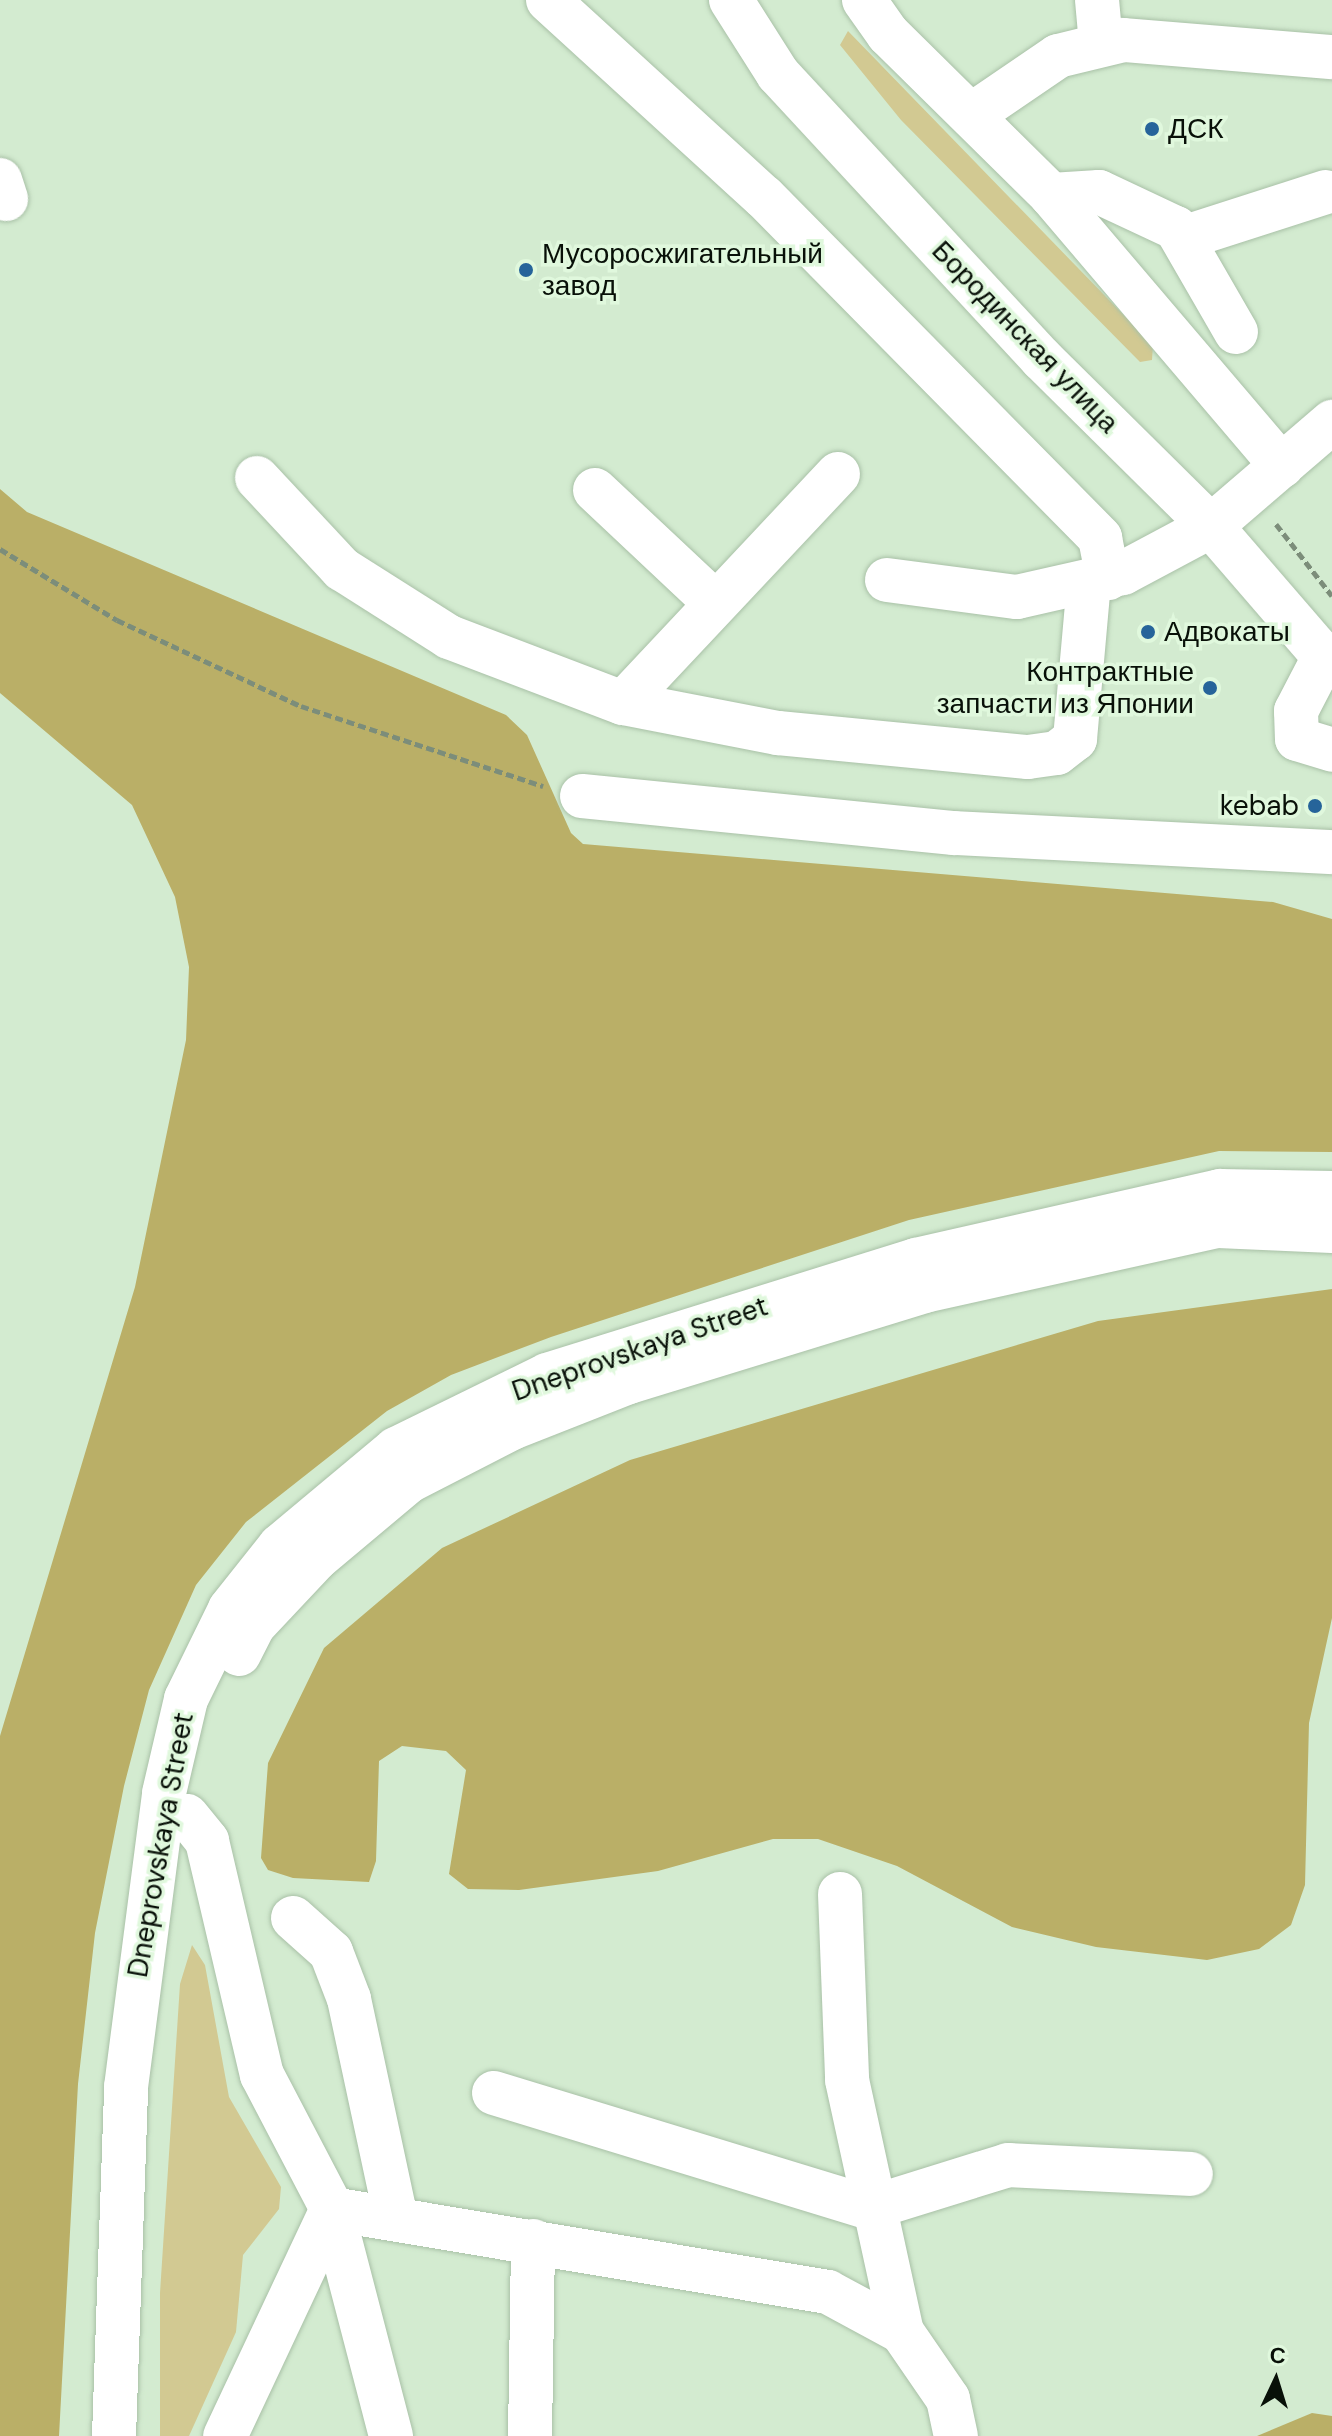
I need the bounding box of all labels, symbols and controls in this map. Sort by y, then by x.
place label: ДСК [1168,112,1223,146]
marker: ДСК [1143,120,1161,138]
street label: Бородинская улица [925,234,1125,440]
place label: Мусоросжигательный завод [542,237,823,303]
marker: Мусоросжигательный завод [517,261,535,279]
place label: Адвокаты [1164,615,1290,649]
marker: Адвокаты [1139,623,1157,641]
place label: Контрактные запчасти из Японии [937,655,1194,721]
marker: Контрактные запчасти из Японии [1201,679,1219,697]
place label: kebab [1220,789,1299,823]
marker: kebab [1306,797,1324,815]
street label: Dneprovskaya Street [508,1289,772,1409]
street label: Dneprovskaya Street [121,1710,201,1980]
north arrow [1236,2340,1316,2420]
text: С [1269,2341,1287,2371]

